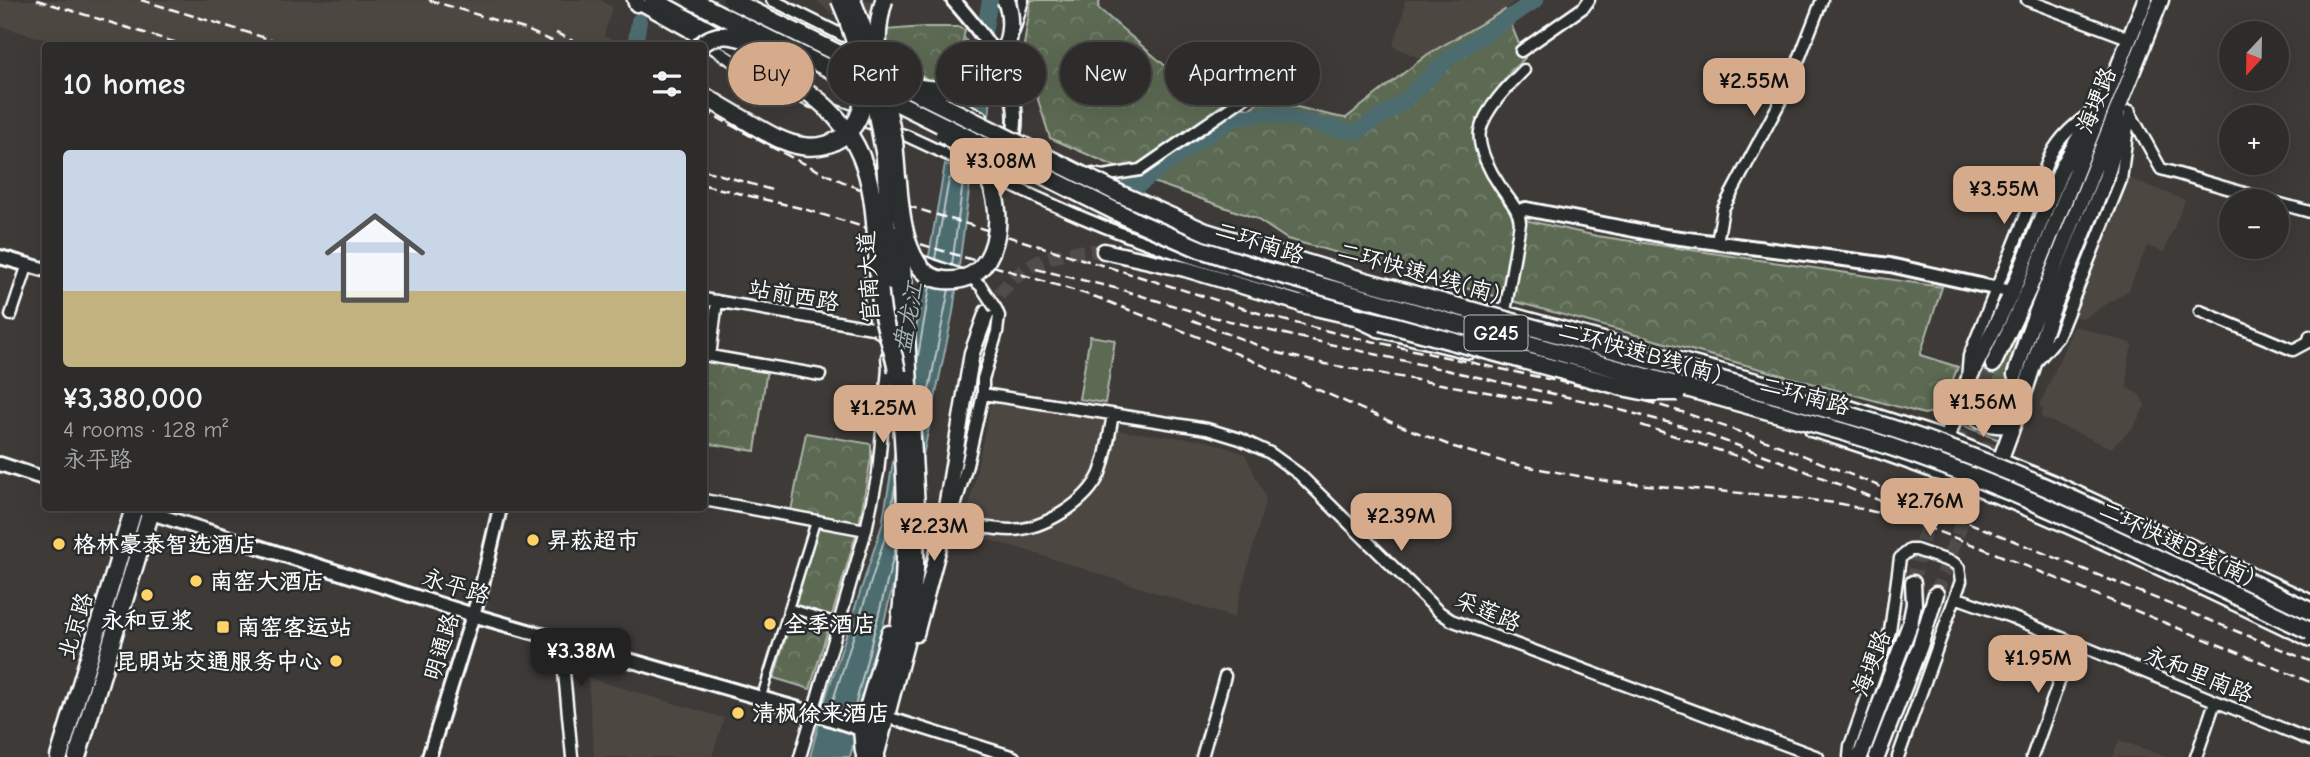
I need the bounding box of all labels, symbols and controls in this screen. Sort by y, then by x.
north arrow [2219,21,2289,91]
map controls [2219,21,2289,259]
chip: Buy [728,42,814,105]
chip: Rent [828,42,922,105]
chip: Filters [936,42,1046,105]
chip: New [1060,42,1151,105]
chip: Apartment [1165,42,1320,105]
pin: ¥2.55M [1697,58,1811,118]
street label: 海埂路 [2071,63,2122,137]
icon: filters [648,65,686,103]
text: 10 homes [63,67,185,102]
text: ¥2.55M [1719,67,1789,94]
button: + [2219,105,2289,175]
pin: ¥3.08M [944,138,1058,198]
text: ¥3.08M [966,147,1036,174]
pin: ¥3.55M [1947,166,2061,226]
text: ¥3.55M [1969,175,2039,202]
button: − [2219,189,2289,259]
icon: home [312,195,438,321]
street label: 二环南路 [1212,215,1308,270]
street label: 官南大道 [853,230,884,324]
street label: 二环快速A线(南) [1335,236,1503,309]
street label: 站前西路 [746,274,842,317]
water label: 盘龙江 [887,278,929,355]
road number: G245 [1464,316,1528,350]
street label: 二环快速B线(南) [1555,316,1724,389]
street label: 二环南路 [1757,371,1853,420]
pin: ¥1.56M [1926,380,2040,439]
text: ¥3,380,000 [63,381,203,416]
pin: ¥1.25M [826,386,940,445]
text: ¥1.56M [1949,388,2017,415]
text: ¥1.25M [850,394,916,421]
text: 4 rooms · 128 m² [63,416,228,443]
text: 永平路 [63,446,132,473]
pin: ¥2.76M [1873,478,1987,538]
text: ¥2.76M [1897,487,1963,514]
pin: ¥2.39M [1344,494,1458,553]
street label: 二环快速B线(南) [2095,496,2259,591]
text: ¥2.39M [1367,502,1435,529]
pin: ¥2.23M [877,504,991,563]
text: ¥2.23M [900,512,968,539]
place label: 昇菘超市 [547,527,639,554]
place label: 格林豪泰智选酒店 [73,531,257,558]
marker: 昇菘超市 [525,532,541,548]
marker: 格林豪泰智选酒店 [51,536,67,552]
street label: 永平路 [419,563,493,609]
place label: 南窑大酒店 [210,568,325,595]
marker: 南窑大酒店 [188,573,204,589]
street label: 采莲路 [1451,586,1525,637]
marker: 永和豆浆 [139,587,155,603]
street label: 北京路 [52,589,98,663]
place label: 永和豆浆 [101,607,193,634]
street label: 明通路 [418,610,464,684]
place label: 全季酒店 [784,611,876,638]
place label: 南窑客运站 [237,614,352,641]
marker: 全季酒店 [762,616,778,632]
marker: 南窑客运站 [215,619,231,635]
street label: 海埂路 [1846,626,1896,700]
pin: ¥3.38M [524,628,638,688]
pin: ¥1.95M [1981,636,2095,695]
text: ¥3.38M [547,637,615,664]
street label: 永和里南路 [2140,640,2257,709]
text: ¥1.95M [2004,644,2072,671]
place label: 昆明站交通服务中心 [115,648,322,675]
marker: 昆明站交通服务中心 [328,653,344,669]
place label: 清枫徐来酒店 [752,700,890,727]
marker: 清枫徐来酒店 [730,705,746,721]

